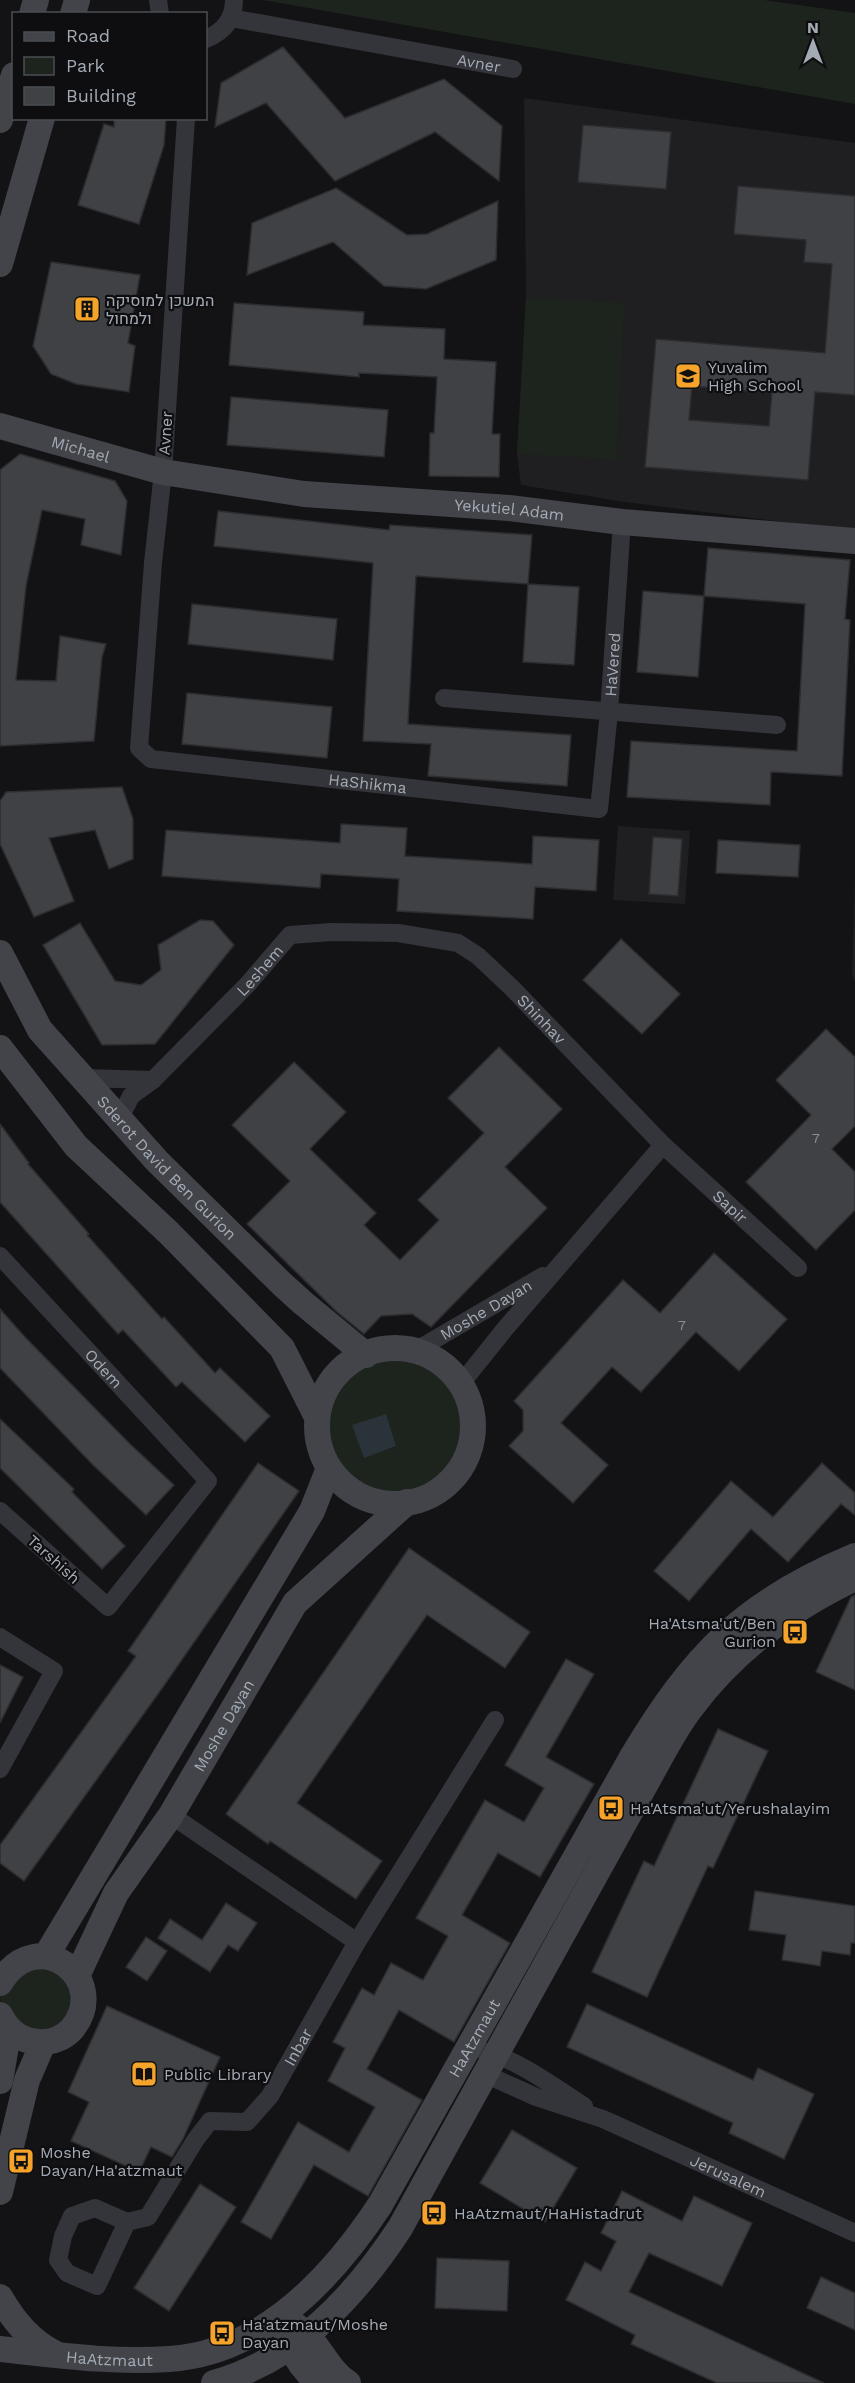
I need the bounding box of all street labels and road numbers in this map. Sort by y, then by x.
street label: Avner [456,50,503,77]
street label: Avner [154,410,177,456]
street label: Michael [49,432,112,467]
street label: Yekutiel Adam [454,495,565,525]
street label: HaVered [601,632,624,697]
street label: HaShikma [327,770,408,797]
street label: Leshem [233,941,287,1000]
street label: Shinhav [513,991,570,1048]
street label: Sderot David Ben Gurion [93,1092,240,1244]
street label: Sapir [709,1186,752,1228]
street label: Moshe Dayan [437,1276,535,1344]
street label: Odem [81,1345,126,1392]
street label: Tarshish [23,1531,84,1588]
street label: Moshe Dayan [190,1676,258,1775]
street label: HaAtzmaut [445,1996,504,2081]
street label: Inbar [280,2025,317,2069]
street label: Jerusalem [687,2151,769,2202]
street label: HaAtzmaut [65,2347,153,2370]

